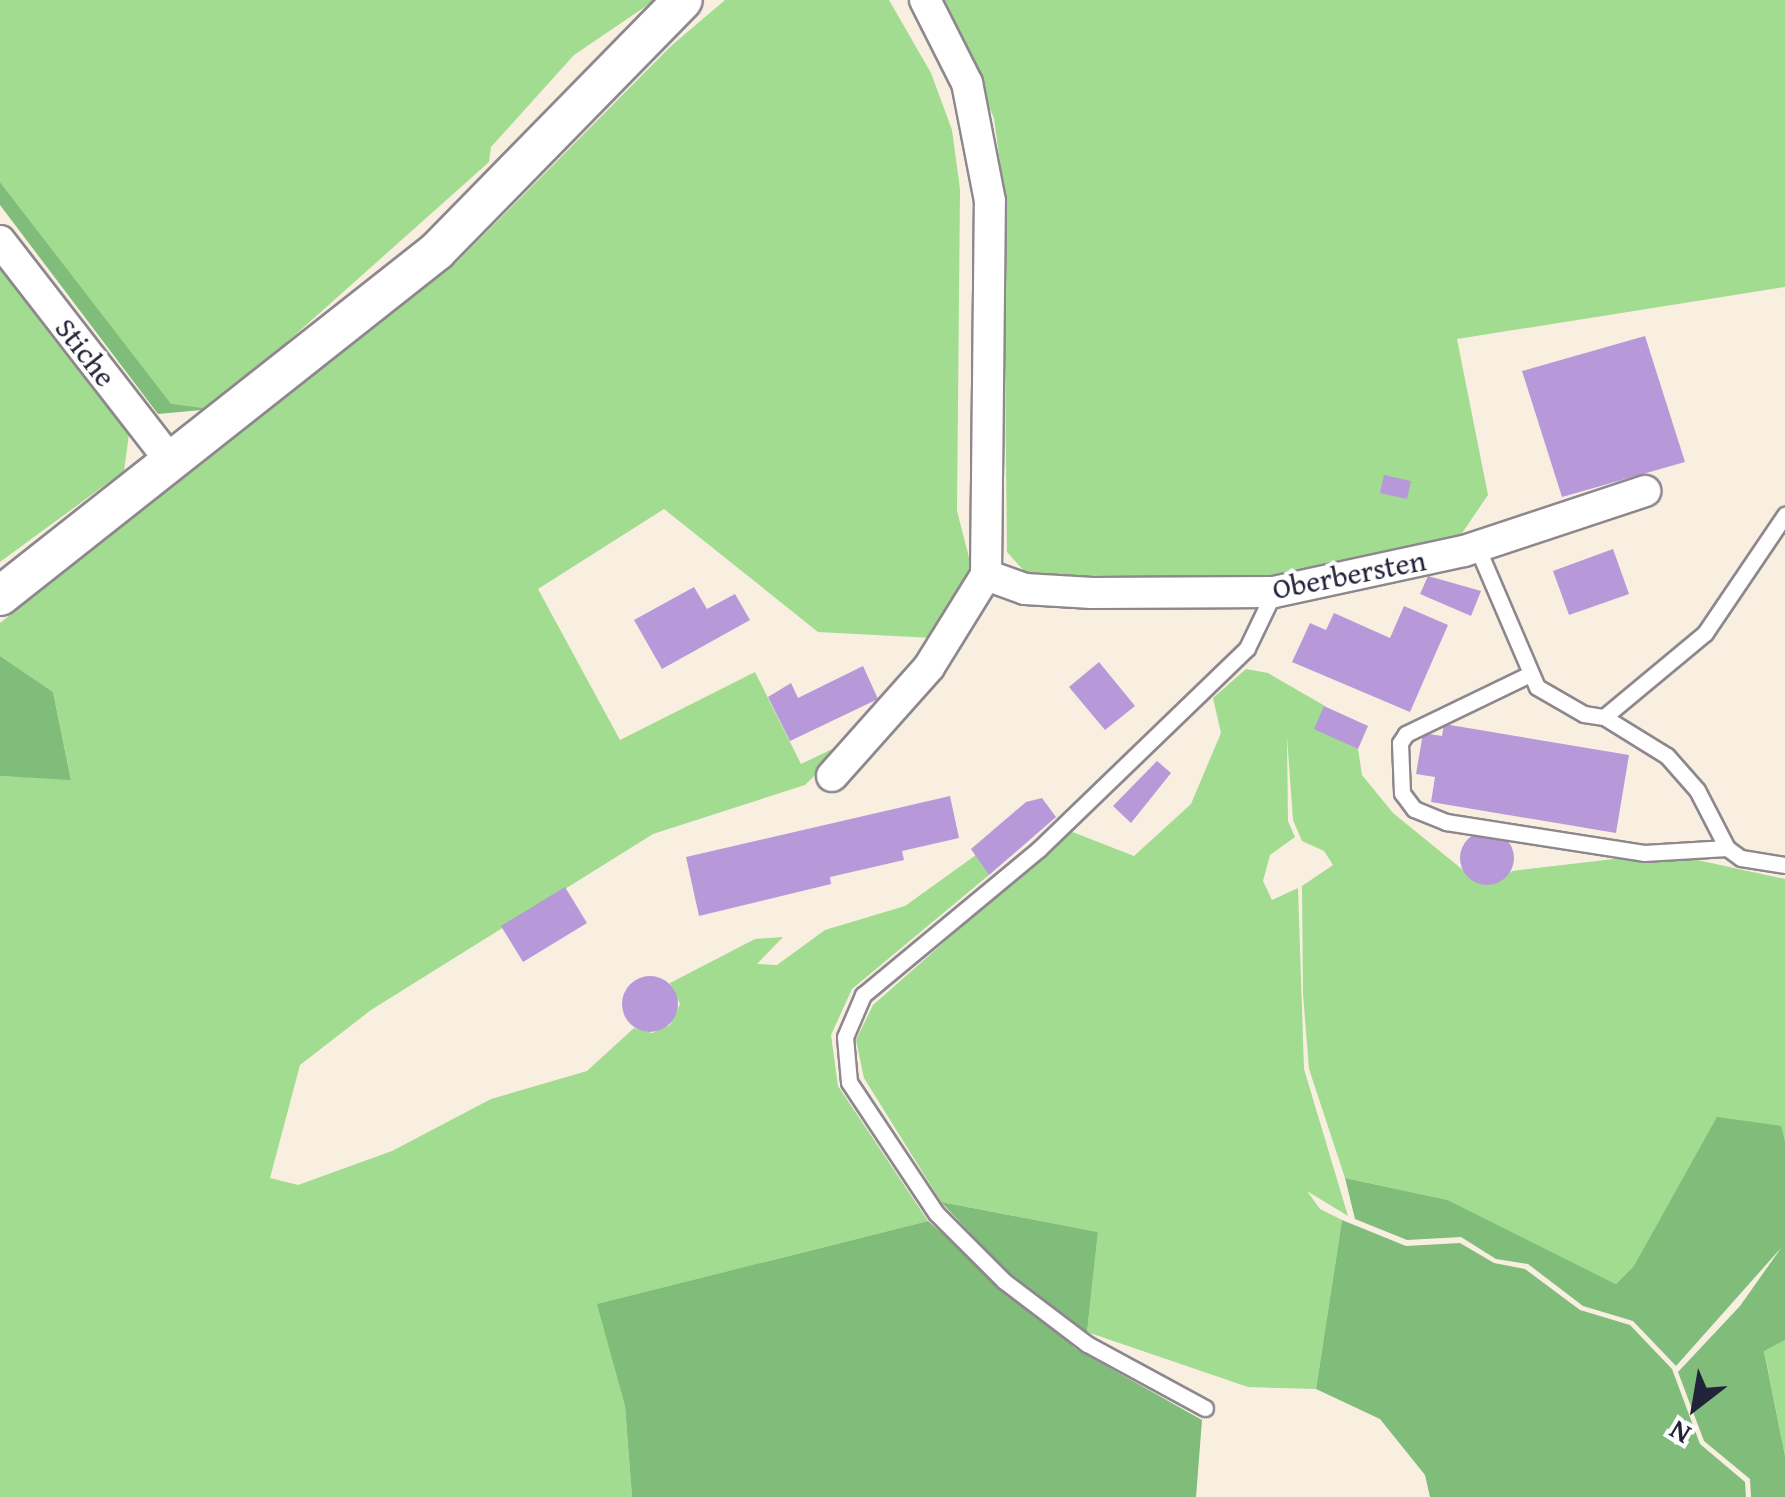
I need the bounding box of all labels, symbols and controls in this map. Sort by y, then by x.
street label: Stiche [48,310,124,394]
street label: Oberbersten [1269,541,1429,607]
north arrow [1645,1357,1745,1457]
text: N [1661,1411,1698,1456]

